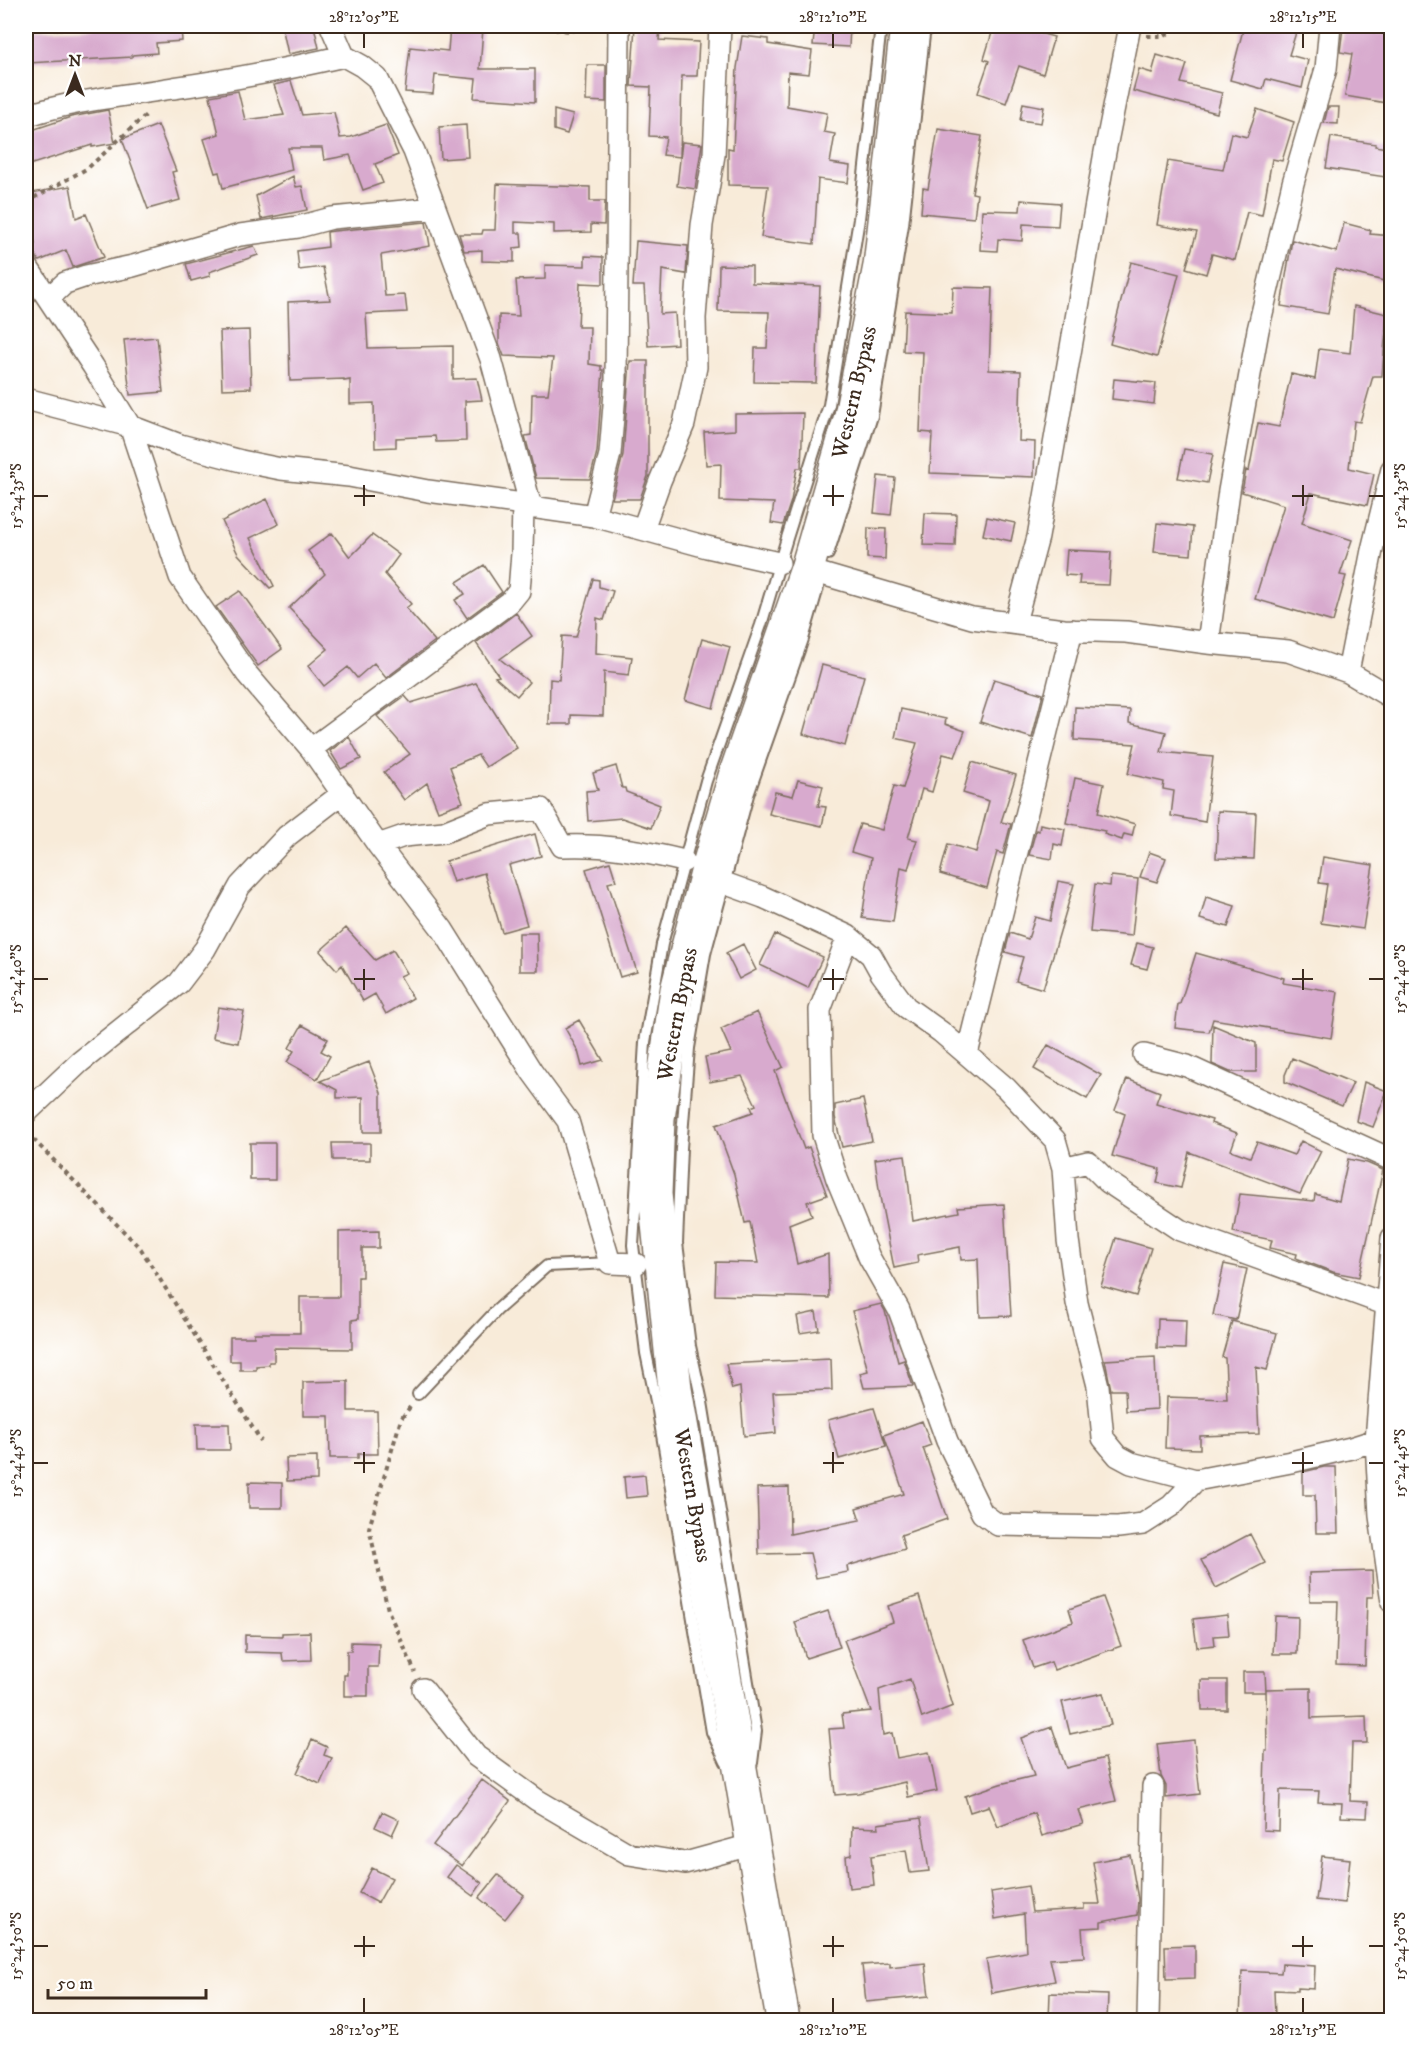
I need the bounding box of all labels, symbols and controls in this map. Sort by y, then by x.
text: 28°12'05"E [329,8,399,27]
text: 28°12'10"E [799,8,867,27]
text: 28°12'15"E [1269,8,1337,27]
north arrow [45,45,105,105]
text: N [68,51,82,71]
street label: Western Bypass [826,323,883,462]
text: 15°24'35"S [7,463,26,529]
text: 15°24'35"S [1391,463,1410,529]
text: 15°24'40"S [7,944,26,1014]
text: 15°24'40"S [1391,944,1410,1014]
street label: Western Bypass [651,945,704,1084]
street label: Western Bypass [667,1425,718,1564]
text: 15°24'45"S [7,1428,26,1497]
text: 15°24'45"S [1391,1428,1410,1497]
text: 15°24'50"S [7,1912,26,1980]
text: 15°24'50"S [1391,1912,1410,1980]
scale bar [48,1962,206,2000]
text: 50 m [57,1973,93,1995]
text: 28°12'05"E [329,2021,399,2040]
text: 28°12'10"E [799,2021,867,2040]
text: 28°12'15"E [1269,2021,1337,2040]

